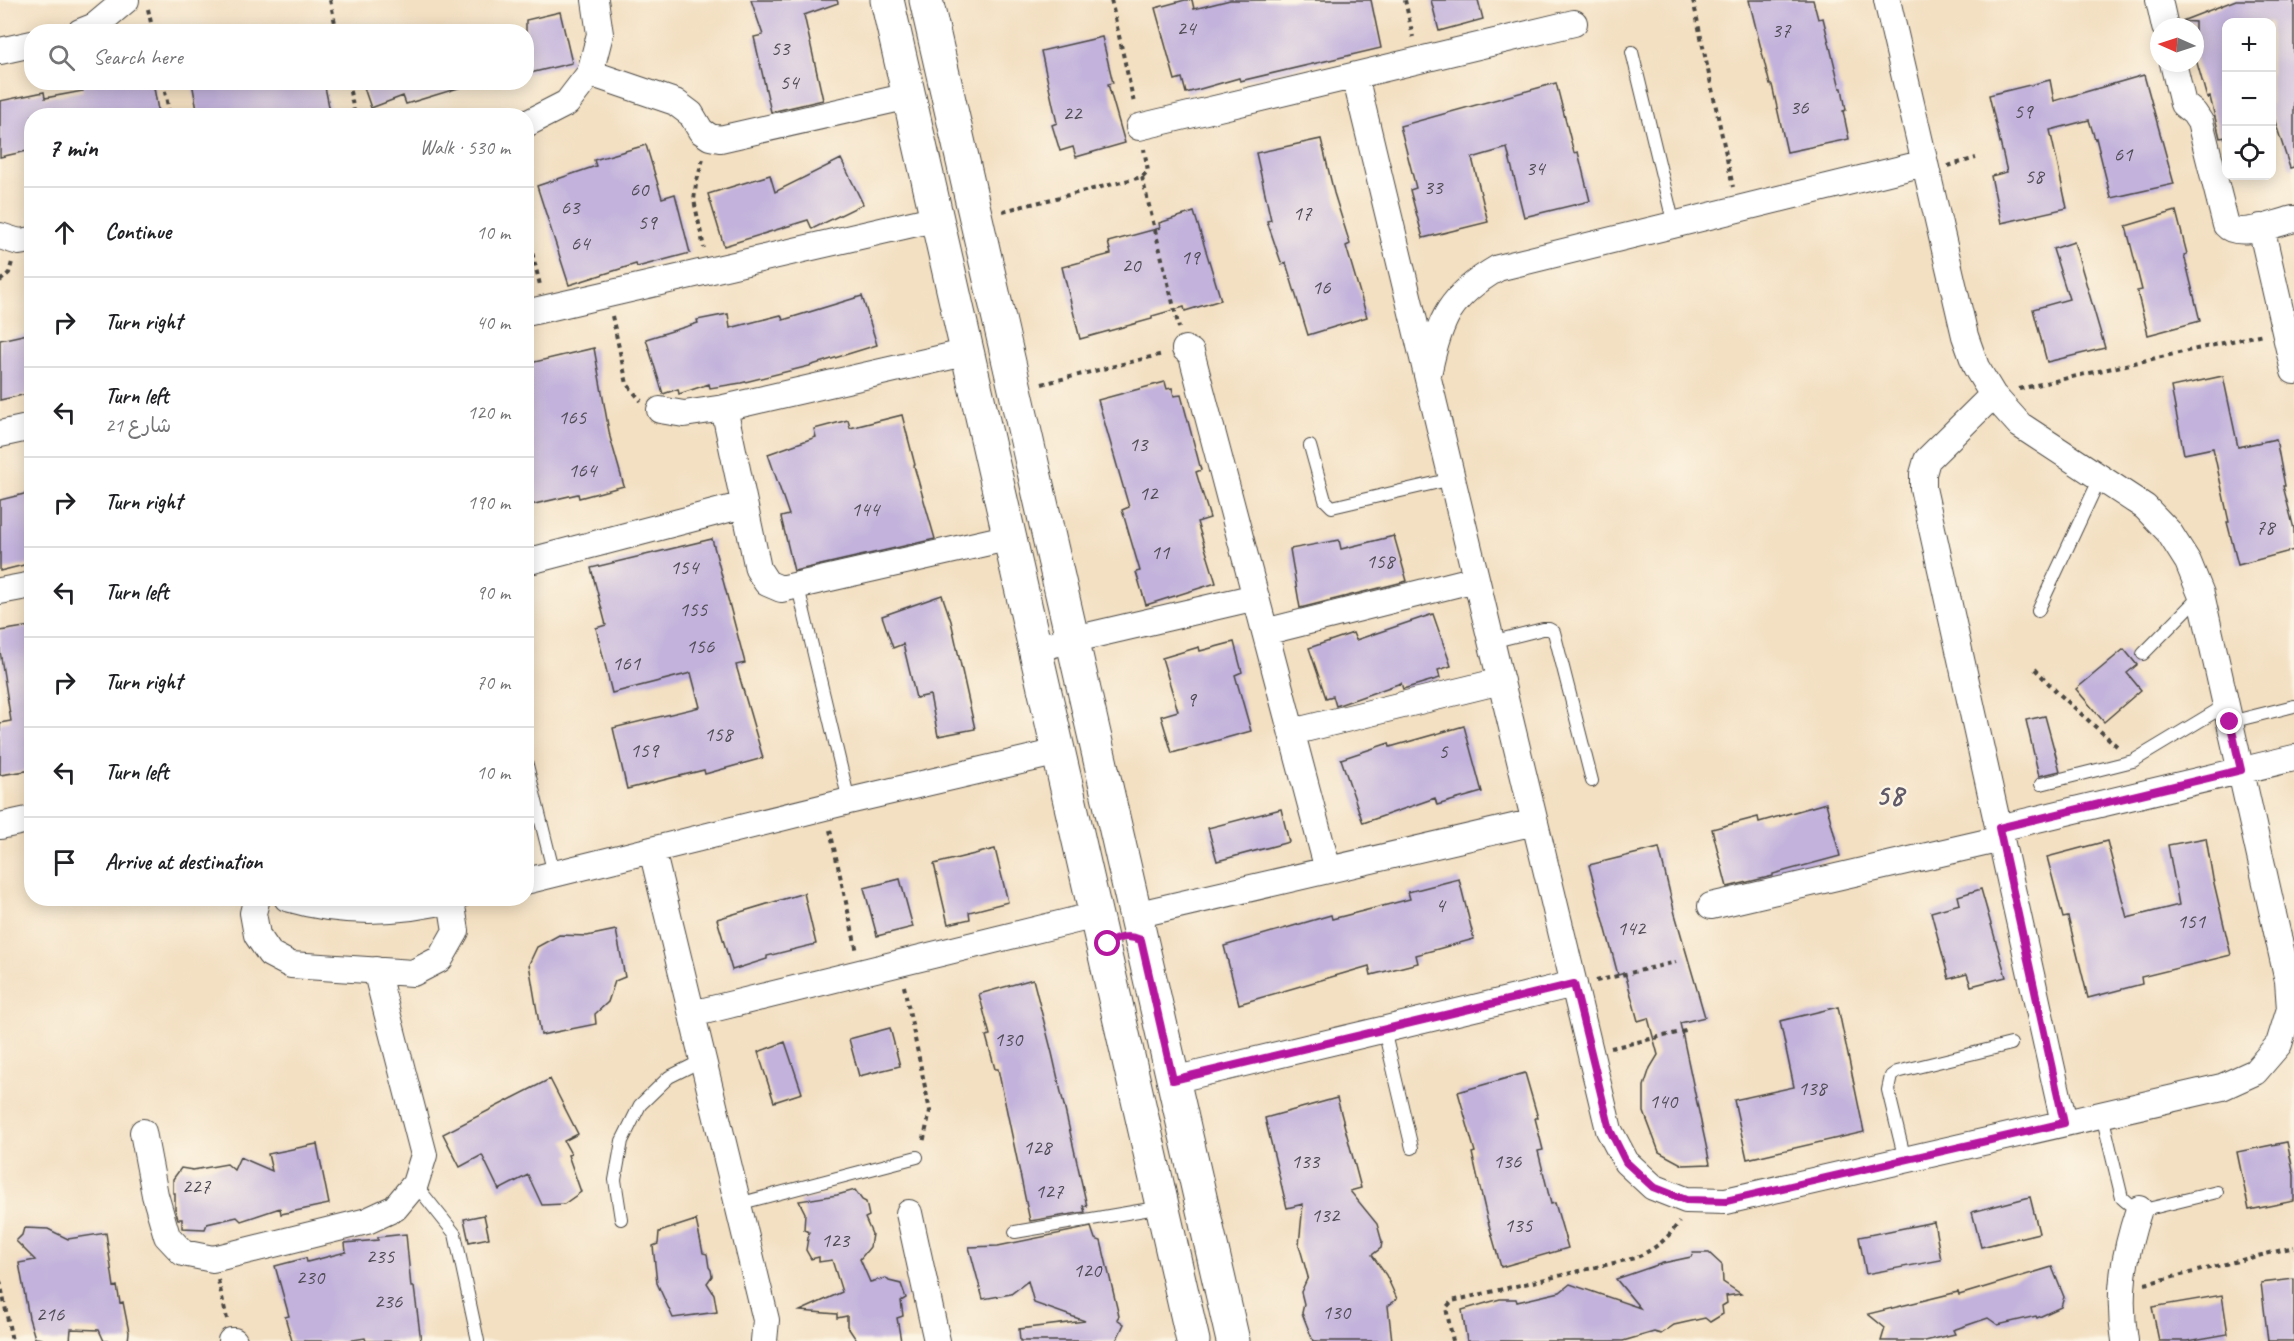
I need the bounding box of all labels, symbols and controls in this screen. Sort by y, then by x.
house number: 24 [1177,15,1198,41]
house number: 37 [1772,17,1792,43]
north arrow [2150,18,2204,72]
map controls [2222,18,2276,180]
button: + [2222,18,2276,72]
search box [24,24,534,90]
house number: 53 [771,35,791,61]
icon: search [45,41,78,74]
text: Search here [93,43,183,71]
house number: 54 [780,69,801,95]
button: − [2222,72,2276,126]
house number: 36 [1790,94,1809,120]
house number: 59 [2014,98,2034,124]
house number: 22 [1063,100,1083,126]
button: locate [2222,126,2276,180]
text: 7 min [48,131,98,164]
text: Walk · 530 m [420,135,510,160]
house number: 61 [2114,141,2134,167]
house number: 34 [1526,155,1547,181]
house number: 58 [2025,163,2046,189]
house number: 33 [1424,174,1444,200]
house number: 60 [630,176,650,202]
house number: 63 [561,194,581,220]
house number: 17 [1293,200,1313,226]
house number: 59 [638,209,658,235]
icon: ahead [48,216,81,249]
text: Continue [105,218,171,246]
text: 10 m [476,220,510,245]
house number: 64 [571,230,592,256]
house number: 19 [1181,244,1201,270]
house number: 20 [1122,252,1142,278]
house number: 16 [1312,274,1331,300]
icon: right [48,306,81,339]
text: Turn right [105,308,182,336]
text: 40 m [476,310,510,335]
text: Turn left [105,382,169,410]
icon: left [48,396,81,429]
text: 120 m [467,400,510,425]
house number: 165 [558,404,588,430]
text: شارع 21 [105,413,171,438]
house number: 13 [1129,431,1149,457]
house number: 164 [568,457,599,483]
house number: 12 [1139,480,1159,506]
icon: right [48,486,81,519]
text: Turn right [105,488,182,516]
text: 190 m [467,490,510,515]
house number: 144 [851,496,882,522]
house number: 78 [2256,514,2277,540]
house number: 11 [1151,539,1171,565]
house number: 158 [1366,548,1397,574]
house number: 154 [670,554,701,580]
icon: left [48,576,81,609]
text: Turn left [105,578,169,606]
text: 90 m [476,580,510,605]
house number: 155 [679,596,709,622]
house number: 156 [686,633,715,659]
house number: 161 [612,650,642,676]
icon: right [48,666,81,699]
text: Turn right [105,668,182,696]
text: 70 m [476,670,510,695]
house number: 9 [1186,686,1197,712]
route end [2216,708,2242,734]
house number: 158 [704,721,735,747]
house number: 159 [630,737,660,763]
house number: 5 [1438,738,1449,764]
icon: left [48,756,81,789]
text: Turn left [105,758,169,786]
text: 10 m [476,760,510,785]
district label: 58 [1875,776,1907,814]
icon: arrive [48,846,81,879]
text: Arrive at destination [105,848,262,876]
house number: 4 [1435,892,1447,918]
house number: 151 [2177,908,2207,934]
house number: 142 [1617,915,1647,941]
route start [1094,930,1120,956]
house number: 130 [994,1026,1024,1052]
house number: 138 [1798,1075,1829,1101]
house number: 140 [1649,1088,1679,1114]
house number: 128 [1023,1134,1054,1160]
house number: 133 [1291,1148,1321,1174]
house number: 136 [1493,1148,1522,1174]
house number: 227 [182,1173,212,1199]
house number: 127 [1035,1178,1065,1204]
house number: 132 [1311,1202,1341,1228]
house number: 135 [1504,1212,1534,1238]
house number: 123 [821,1227,851,1253]
house number: 235 [366,1243,396,1269]
house number: 120 [1073,1257,1103,1283]
house number: 230 [296,1264,326,1290]
house number: 236 [374,1288,403,1314]
house number: 130 [1322,1299,1352,1325]
house number: 216 [36,1301,65,1327]

